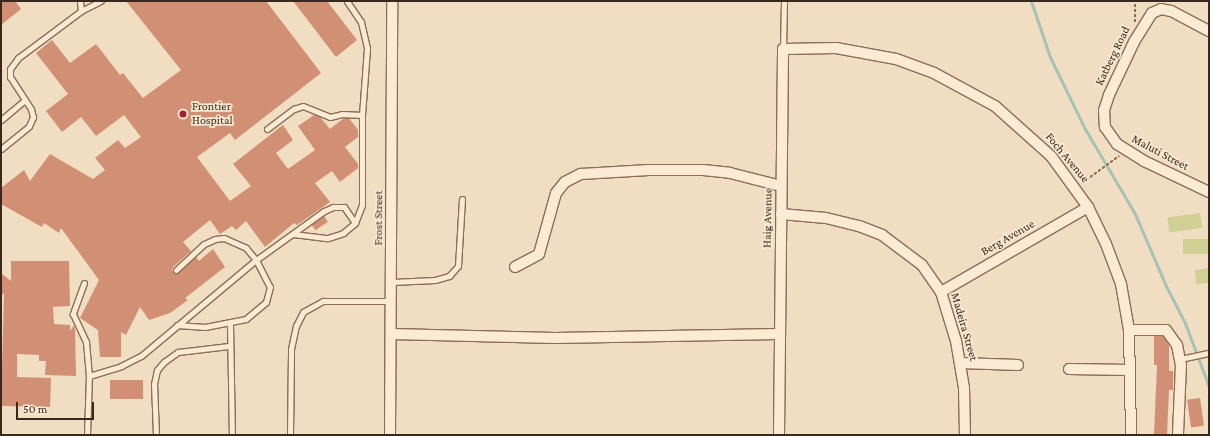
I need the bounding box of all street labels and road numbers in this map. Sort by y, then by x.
street label: Katberg Road [1092,24,1134,88]
street label: Foch Avenue [1042,130,1092,186]
street label: Maluti Street [1129,132,1191,174]
street label: Haig Avenue [760,188,776,248]
street label: Frost Street [372,191,386,245]
street label: Berg Avenue [979,217,1037,259]
street label: Madeira Street [947,291,981,363]

